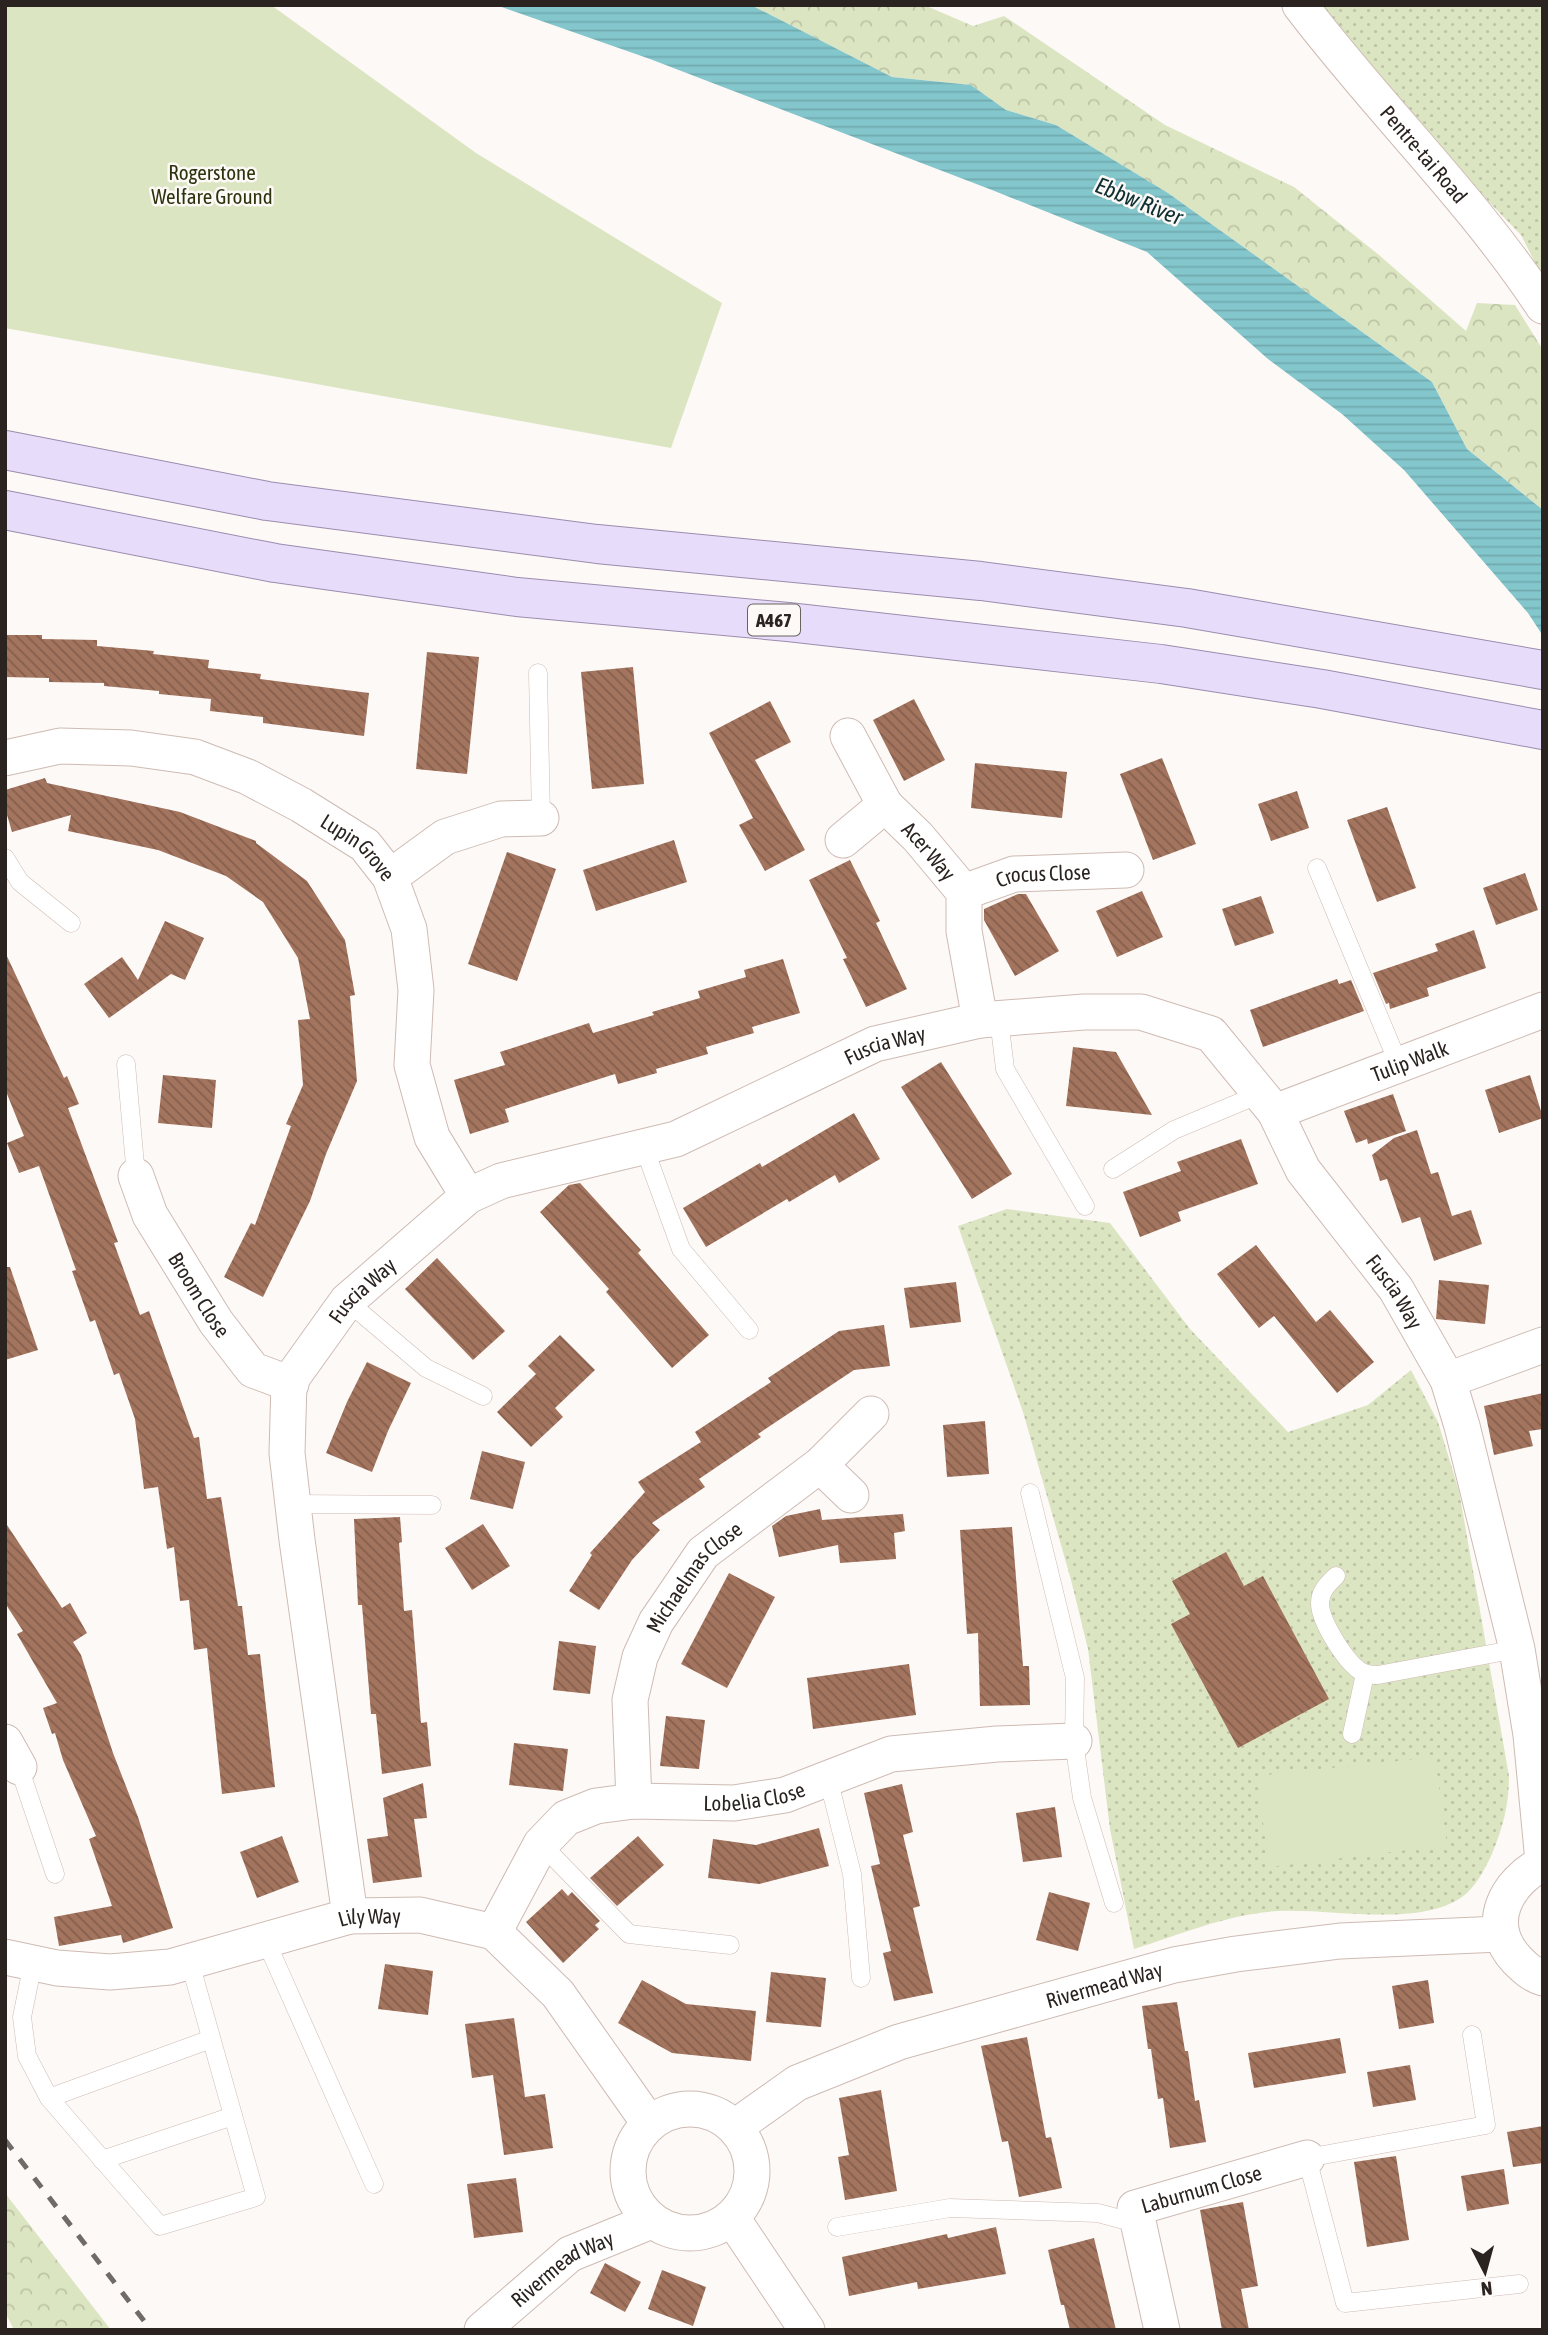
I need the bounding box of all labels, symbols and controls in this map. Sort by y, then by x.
street label: Pentre-tai Road [1376,100,1472,208]
park label: Rogerstone Welfare Ground [151,160,273,208]
water label: Ebbw River [1092,172,1188,231]
road number: A467 [748,604,800,636]
street label: Lupin Grove [317,809,400,885]
street label: Acer Way [897,816,961,885]
street label: Crocus Close [992,859,1091,892]
street label: Fuscia Way [840,1021,928,1069]
street label: Tulip Walk [1368,1035,1452,1086]
street label: Broom Close [164,1248,235,1342]
street label: Fuscia Way [1361,1250,1428,1333]
street label: Fuscia Way [323,1252,401,1328]
street label: Michaelmas Close [641,1516,746,1636]
street label: Lobelia Close [703,1777,808,1815]
street label: Lily Way [335,1903,401,1931]
street label: Rivermead Way [1043,1957,1165,2012]
street label: Laburnum Close [1138,2160,1264,2218]
street label: Rivermead Way [506,2226,617,2312]
north arrow [1450,2237,1520,2307]
text: N [1480,2277,1494,2300]

